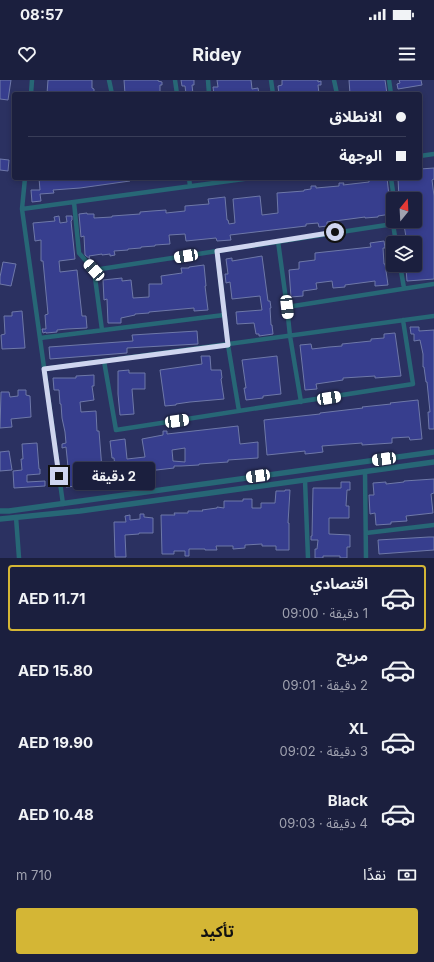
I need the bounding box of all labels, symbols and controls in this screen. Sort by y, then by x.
text: 08:57 [20,5,63,24]
icon: heart [16,43,38,65]
icon: menu [396,43,418,65]
text: Ridey [192,44,242,65]
text: الانطلاق [330,107,382,126]
text: الوجهة [339,146,382,165]
north arrow [386,192,422,228]
map controls [386,192,422,272]
route start [326,223,344,241]
button: layers [386,236,422,272]
car [173,248,199,264]
car [82,257,106,283]
car [280,294,294,320]
car [316,390,342,406]
car [164,413,190,429]
car [371,451,397,467]
callout: 2 دقيقة [73,462,155,490]
route end [50,467,68,485]
text: 2 دقيقة [92,468,136,484]
car [245,468,271,484]
text: اقتصادي [310,574,368,593]
icon: car [380,580,416,616]
text: AED 11.71 [18,589,85,608]
text: 1 دقيقة · 09:00 [282,605,368,621]
text: مريح [336,646,368,665]
icon: car [380,652,416,688]
text: AED 15.80 [18,661,93,680]
text: 2 دقيقة · 09:01 [282,677,368,693]
text: XL [348,719,368,738]
icon: car [380,724,416,760]
text: AED 19.90 [18,733,93,752]
text: 3 دقيقة · 09:02 [280,743,368,759]
text: Black [328,791,368,810]
icon: car [380,796,416,832]
text: AED 10.48 [18,805,94,824]
text: 4 دقيقة · 09:03 [279,815,368,831]
icon: cash [396,864,418,886]
text: نقدًا [363,865,386,884]
text: 710 m [16,867,52,883]
button: تأكيد [16,908,418,954]

